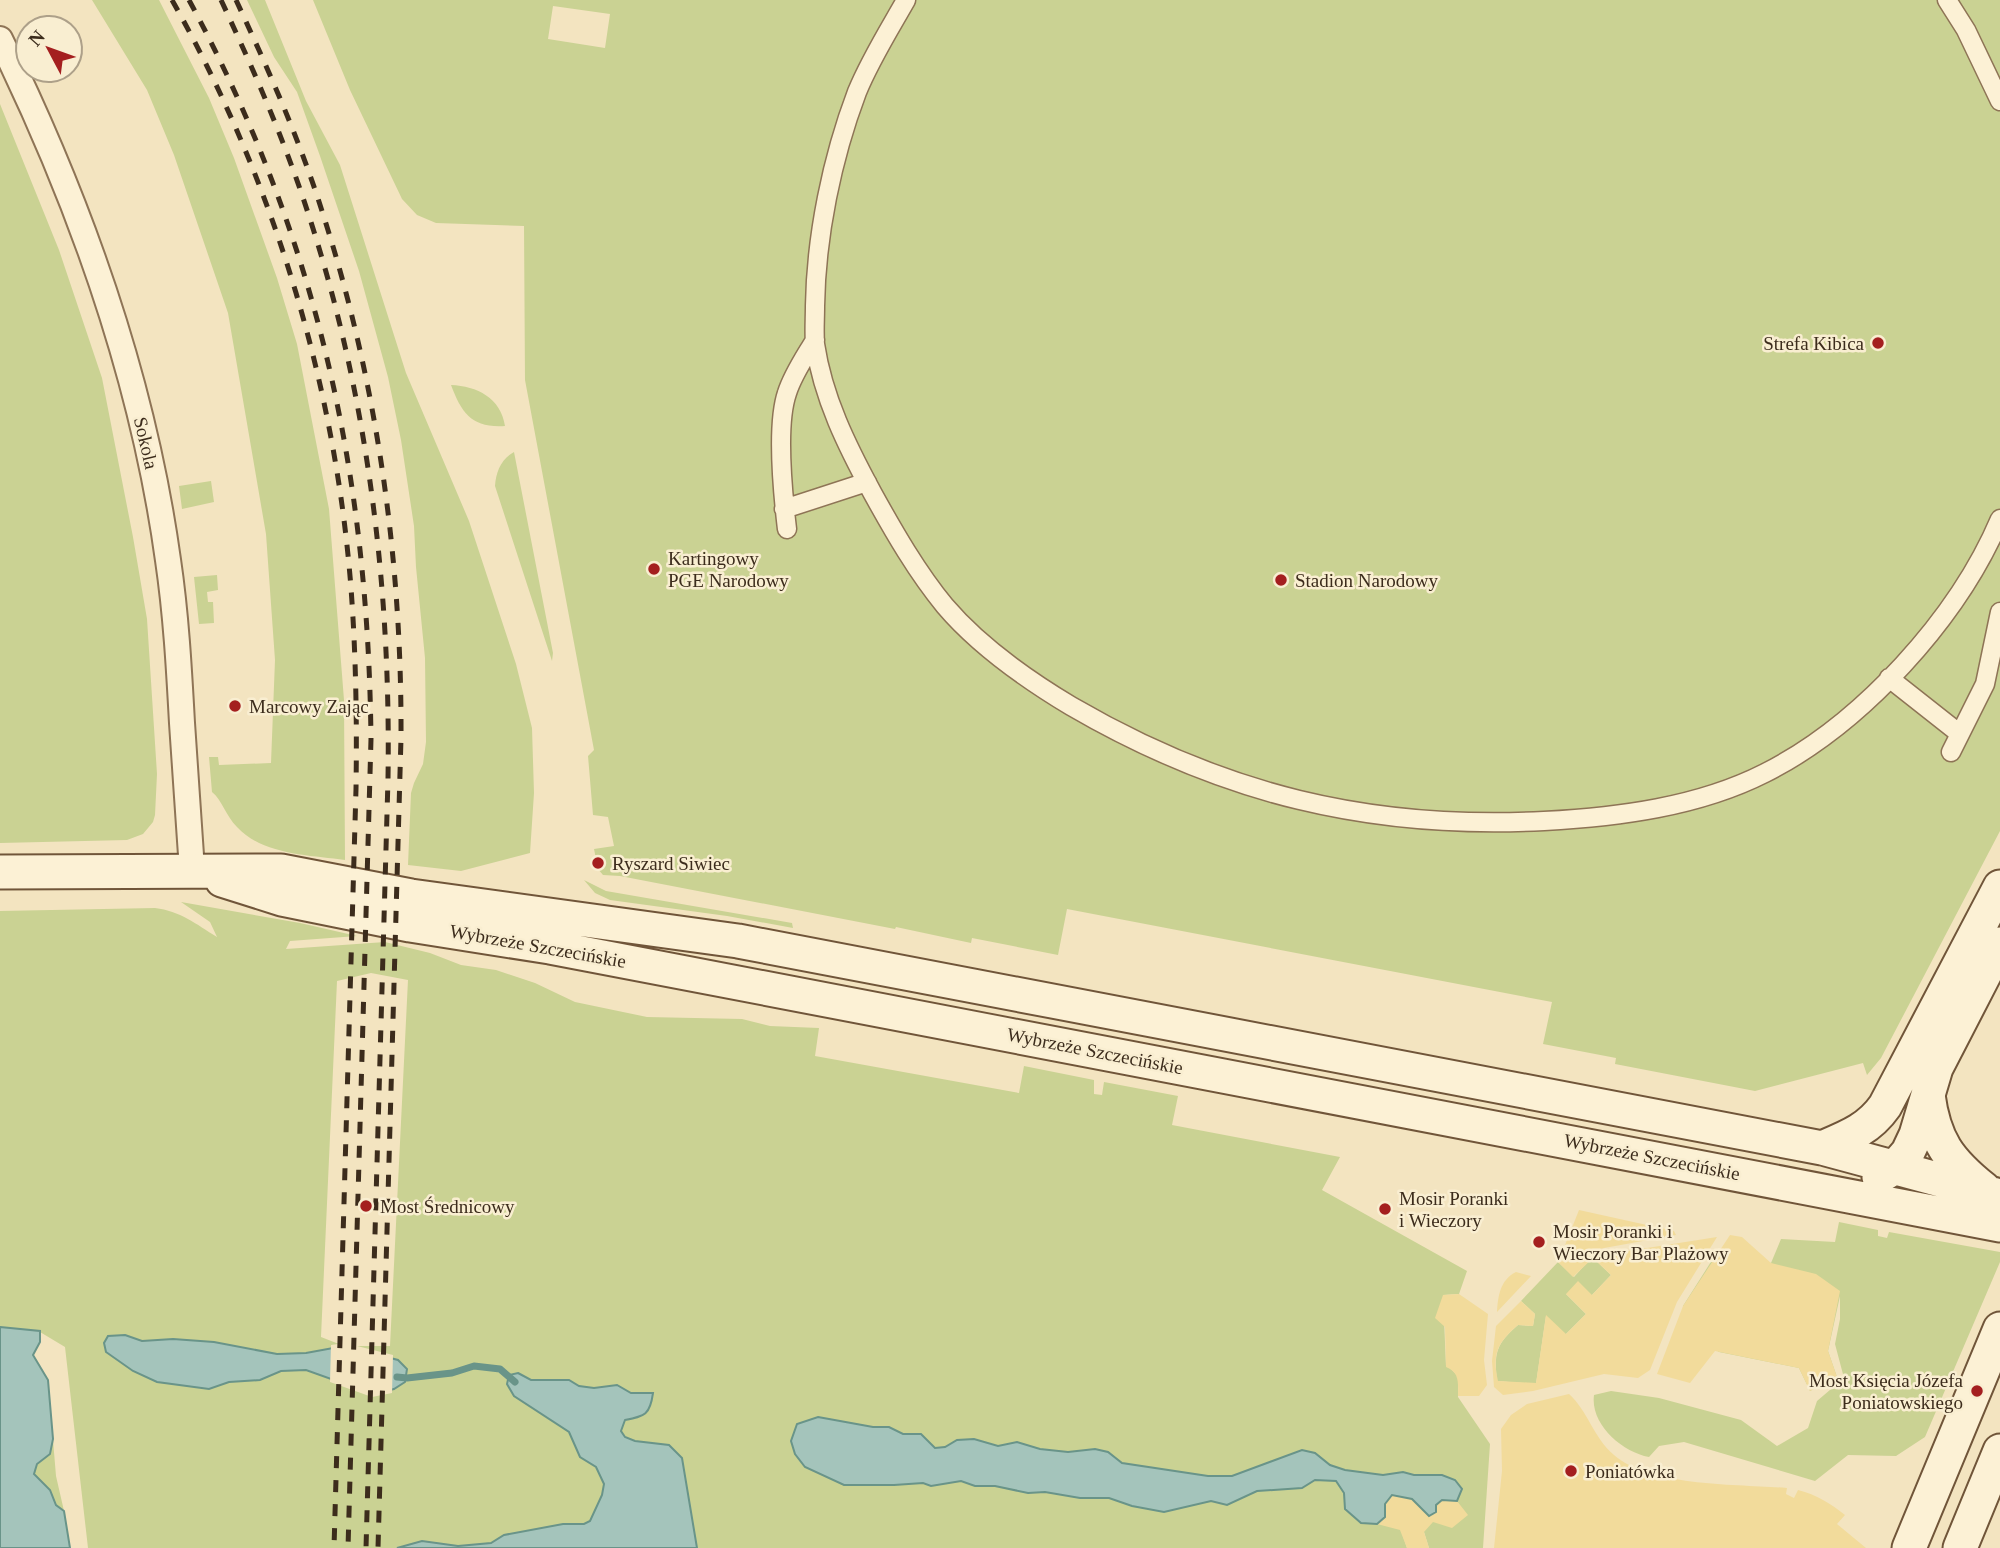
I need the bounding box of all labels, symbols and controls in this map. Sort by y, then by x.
north arrow [14,14,84,84]
text: N [24,26,49,50]
place label: Strefa Kibica [1763,333,1865,354]
marker: Strefa Kibica [1870,335,1886,351]
street label: Sokola [130,415,162,472]
place label: Kartingowy PGE Narodowy [668,548,789,591]
marker: Kartingowy PGE Narodowy [646,561,662,577]
place label: Stadion Narodowy [1295,570,1439,591]
marker: Stadion Narodowy [1273,572,1289,588]
place label: Marcowy Zając [249,696,369,717]
marker: Marcowy Zając [227,698,243,714]
place label: Ryszard Siwiec [612,853,730,874]
marker: Ryszard Siwiec [590,855,606,871]
street label: Wybrzeże Szczecińskie [448,920,628,972]
street label: Wybrzeże Szczecińskie [1005,1024,1185,1078]
street label: Wybrzeże Szczecińskie [1562,1130,1742,1184]
place label: Mosir Poranki i Wieczory [1399,1188,1508,1231]
place label: Most Średnicowy [380,1196,515,1217]
marker: Most Średnicowy [358,1198,374,1214]
marker: Mosir Poranki i Wieczory [1377,1201,1393,1217]
place label: Mosir Poranki i Wieczory Bar Plażowy [1553,1221,1729,1264]
marker: Mosir Poranki i Wieczory Bar Plażowy [1531,1234,1547,1250]
place label: Most Księcia Józefa Poniatowskiego [1809,1370,1964,1413]
marker: Most Księcia Józefa Poniatowskiego [1969,1383,1985,1399]
place label: Poniatówka [1585,1461,1675,1482]
marker: Poniatówka [1563,1463,1579,1479]

